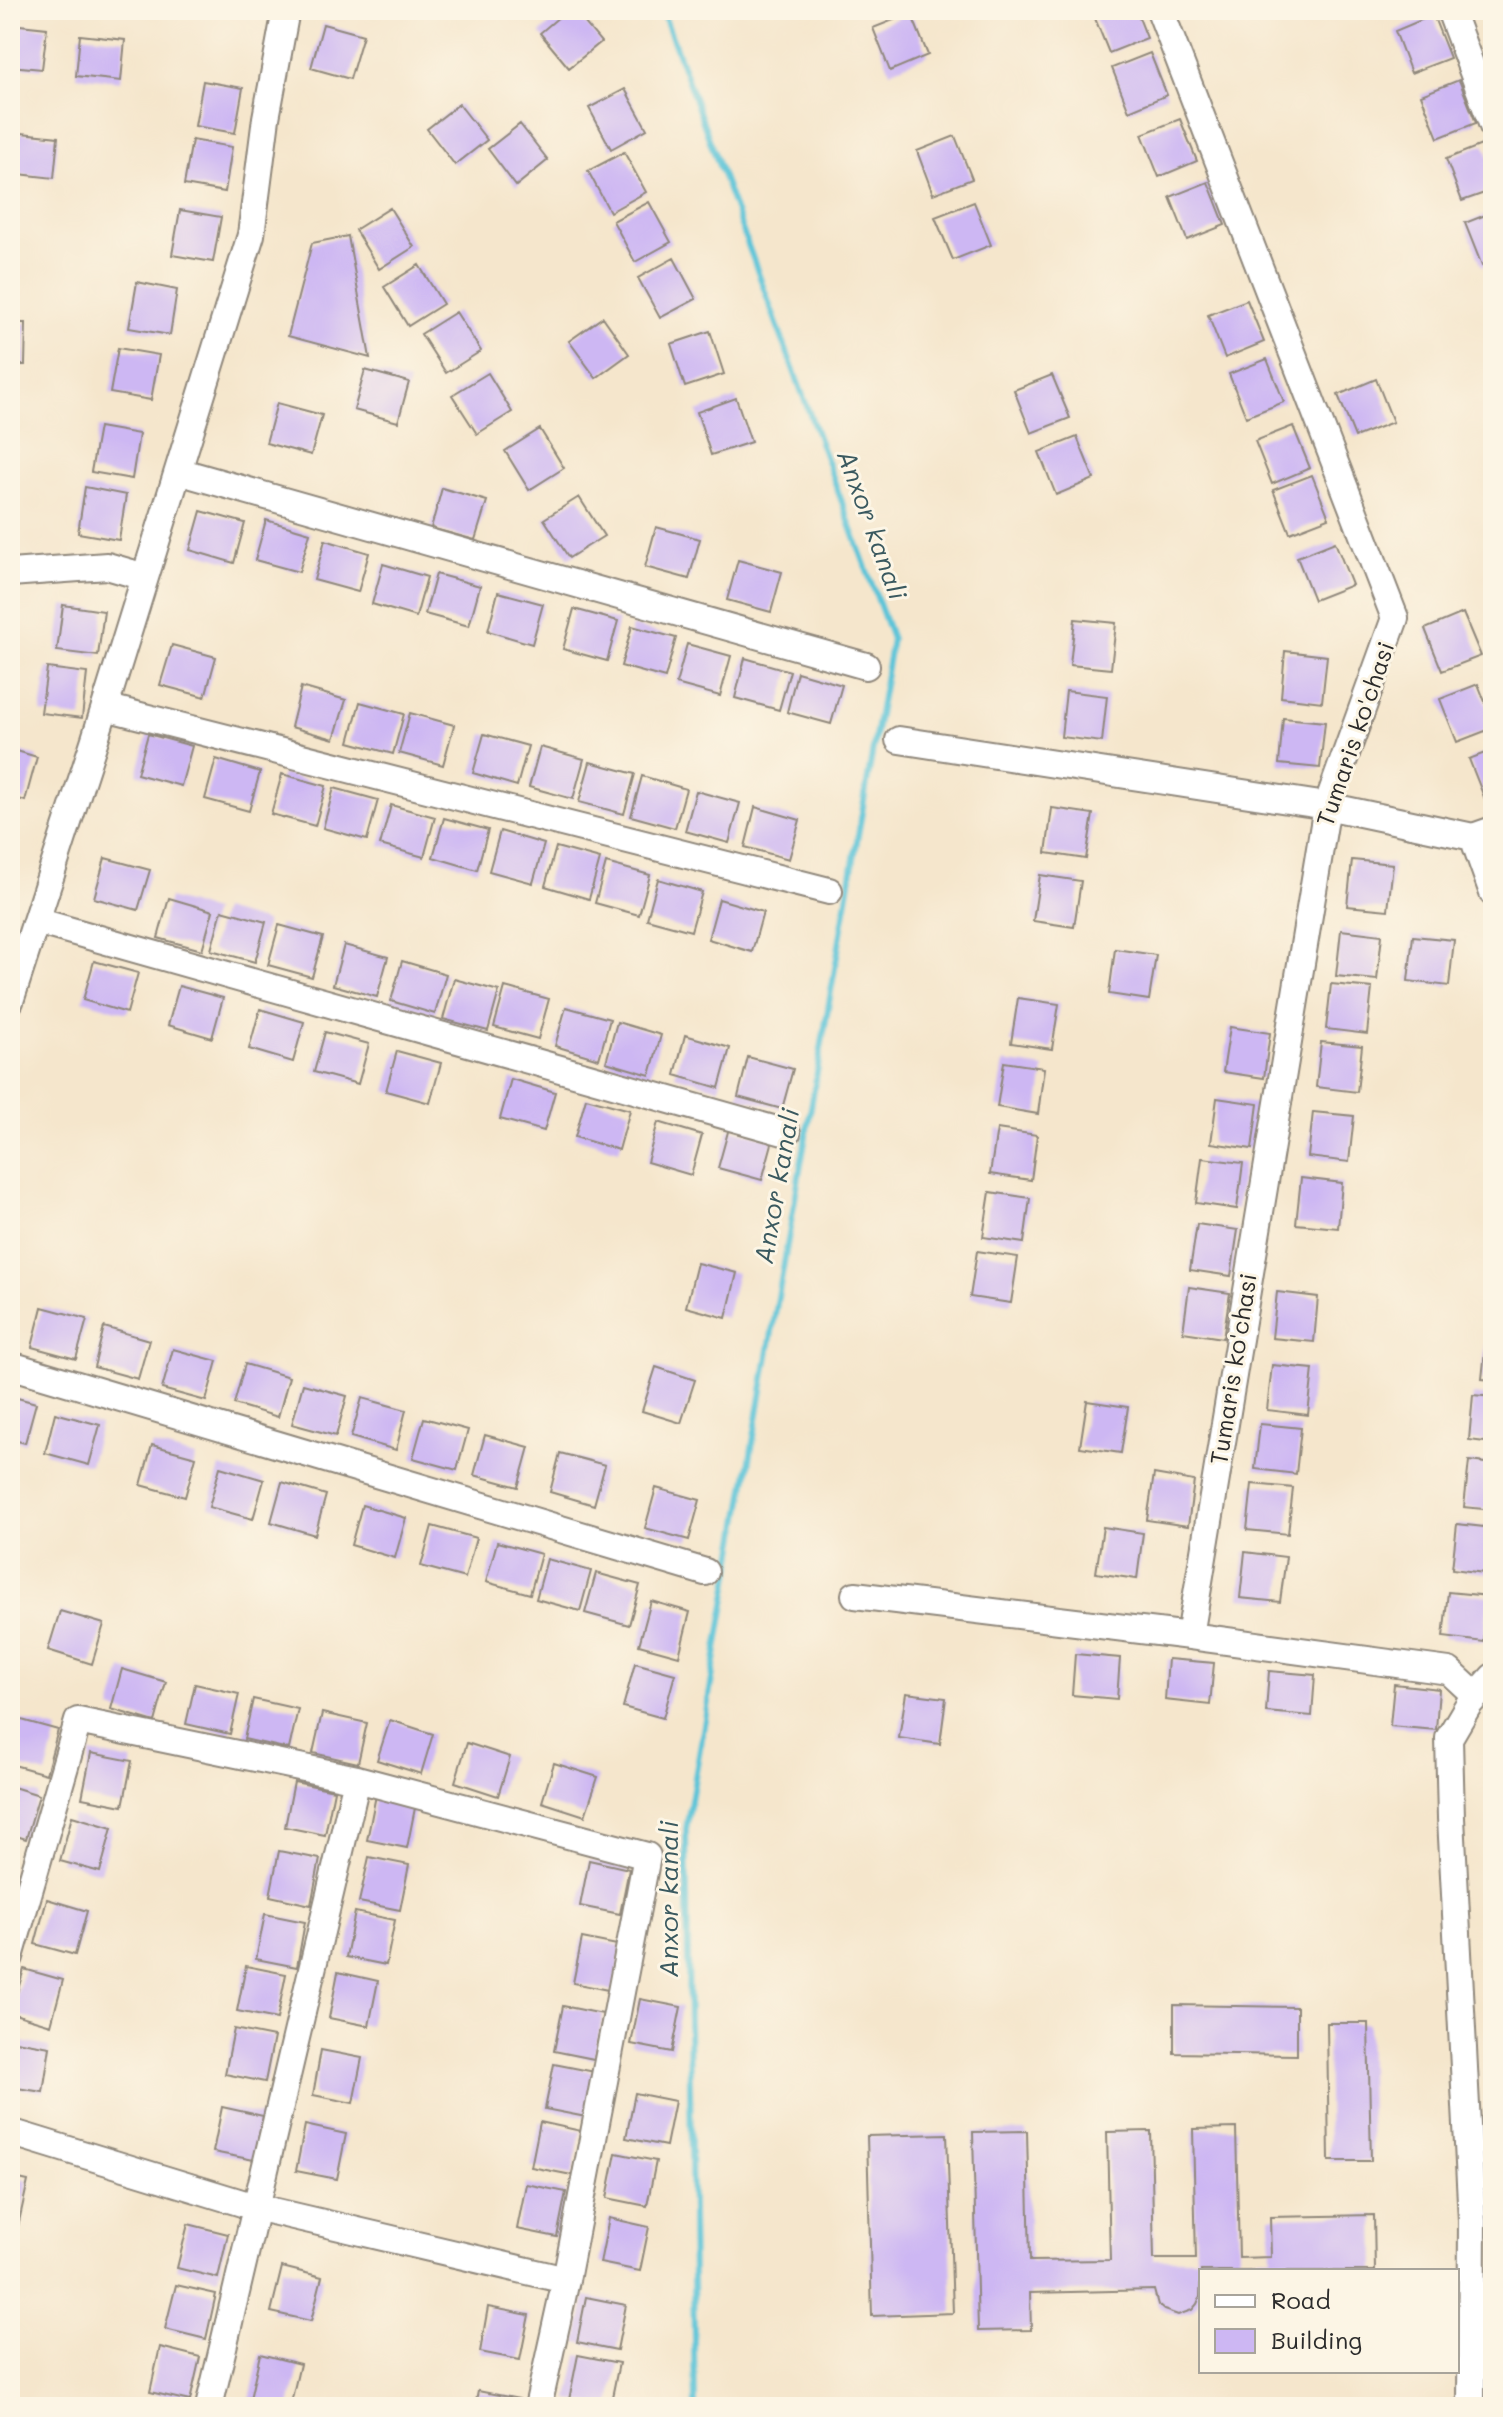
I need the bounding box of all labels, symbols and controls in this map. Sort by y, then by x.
water label: Anxor kanali [830,445,916,605]
street label: Tumaris ko'chasi [1308,637,1401,830]
water label: Anxor kanali [746,1105,806,1266]
street label: Tumaris ko'chasi [1202,1271,1263,1467]
water label: Anxor kanali [651,1820,685,1978]
legend [1199,2269,1459,2373]
text: Road [1271,2284,1331,2315]
text: Building [1271,2324,1362,2355]

